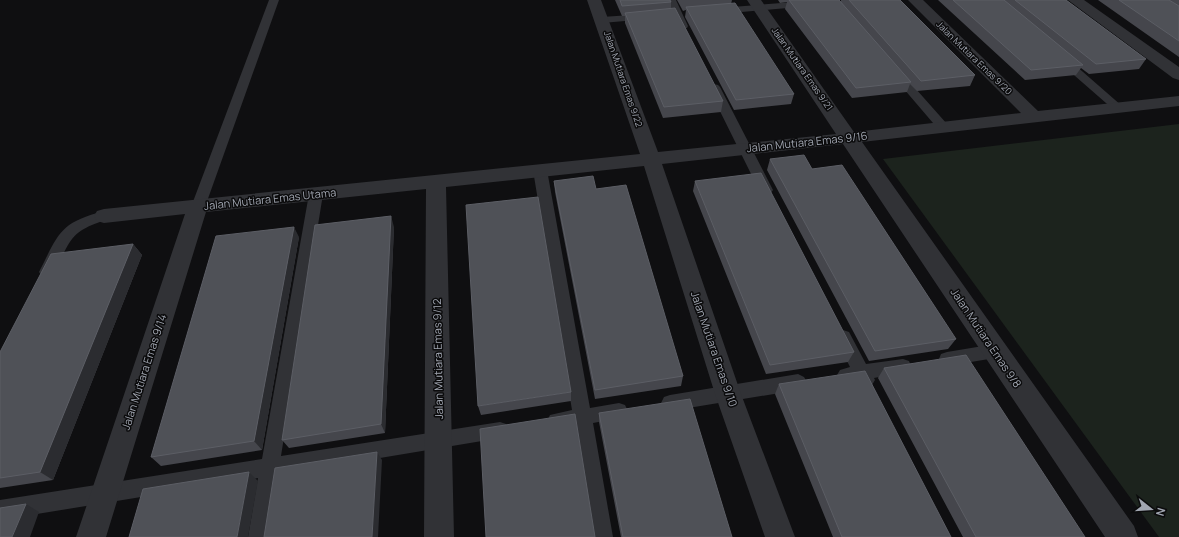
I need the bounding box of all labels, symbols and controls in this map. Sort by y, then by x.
street label: Jalan Mutiara Emas 9/20 [934,18,1015,97]
street label: Jalan Mutiara Emas 9/21 [769,24,836,113]
street label: Jalan Mutiara Emas 9/22 [601,29,646,128]
street label: Jalan Mutiara Emas 9/16 [746,128,868,155]
street label: Jalan Mutiara Emas Utama [203,184,337,213]
street label: Jalan Mutiara Emas 9/8 [948,285,1025,390]
street label: Jalan Mutiara Emas 9/10 [688,289,741,409]
street label: Jalan Mutiara Emas 9/12 [429,298,446,420]
street label: Jalan Mutiara Emas 9/14 [118,312,169,432]
north arrow [1131,489,1171,529]
text: N [1153,506,1169,518]

